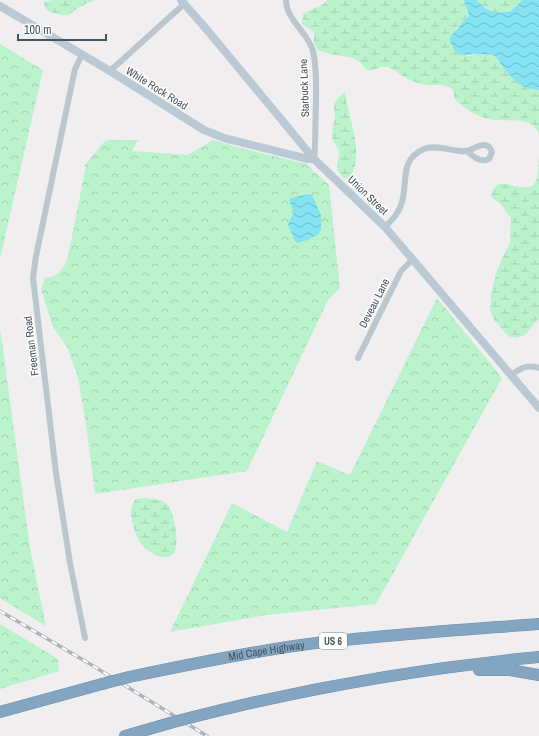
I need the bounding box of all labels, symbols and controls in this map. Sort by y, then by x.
scale bar [18,16,106,42]
text: 100 m [24,22,51,38]
street label: Starbuck Lane [296,59,312,117]
street label: White Rock Road [123,63,191,113]
street label: Union Street [345,172,391,218]
street label: Deveau Lane [356,276,392,330]
street label: Freeman Road [20,315,42,377]
road number: US 6 [319,633,347,649]
street label: Mid Cape Highway [227,638,306,664]

